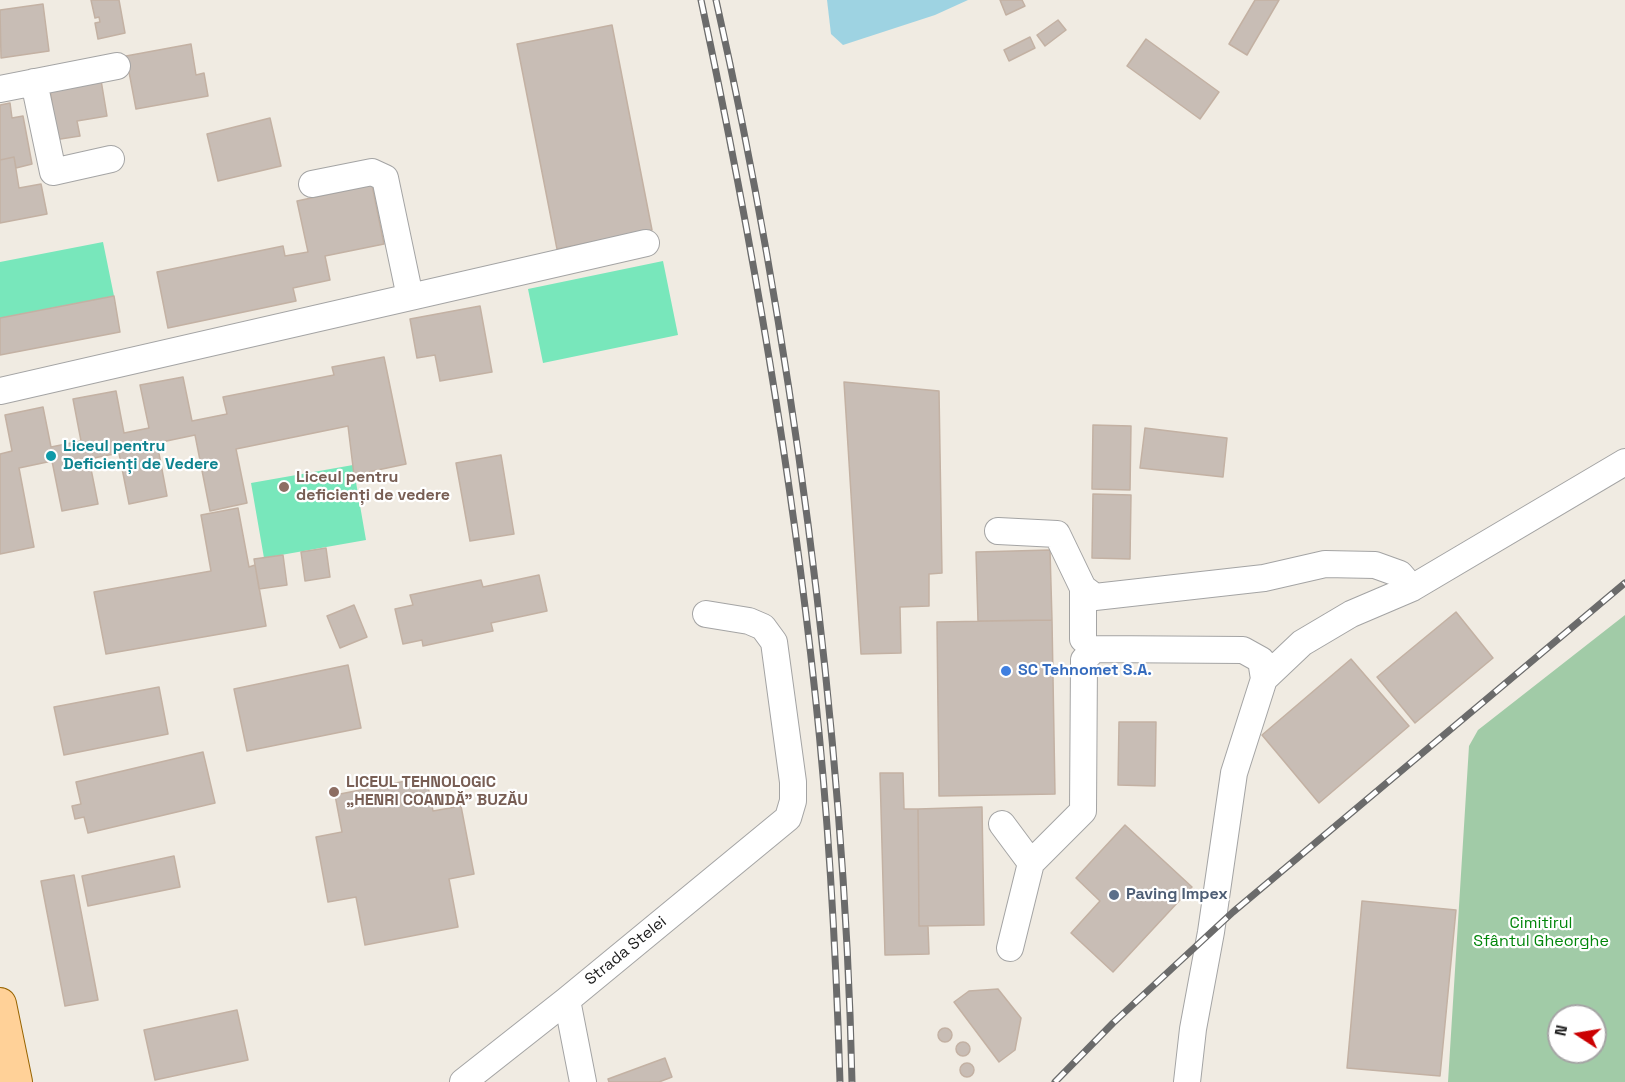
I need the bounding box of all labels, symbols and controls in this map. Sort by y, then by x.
place label: Liceul pentru Deficienți de Vedere [63,437,218,475]
marker: Liceul pentru Deficienți de Vedere [44,449,58,463]
place label: Liceul pentru deficienți de vedere [296,468,450,506]
marker: Liceul pentru deficienți de vedere [277,480,291,494]
place label: SC Tehnomet S.A. [1018,661,1152,681]
marker: SC Tehnomet S.A. [999,664,1013,678]
place label: LICEUL TEHNOLOGIC „HENRI COANDĂ” BUZĂU [346,773,528,811]
marker: LICEUL TEHNOLOGIC „HENRI COANDĂ” BUZĂU [327,785,341,799]
place label: Paving Impex [1126,885,1228,905]
marker: Paving Impex [1107,888,1121,902]
street label: Strada Stelei [581,912,671,990]
park label: Cimitirul Sfântul Gheorghe [1473,914,1609,952]
north arrow [1547,1004,1607,1064]
text: N [1549,1023,1572,1038]

